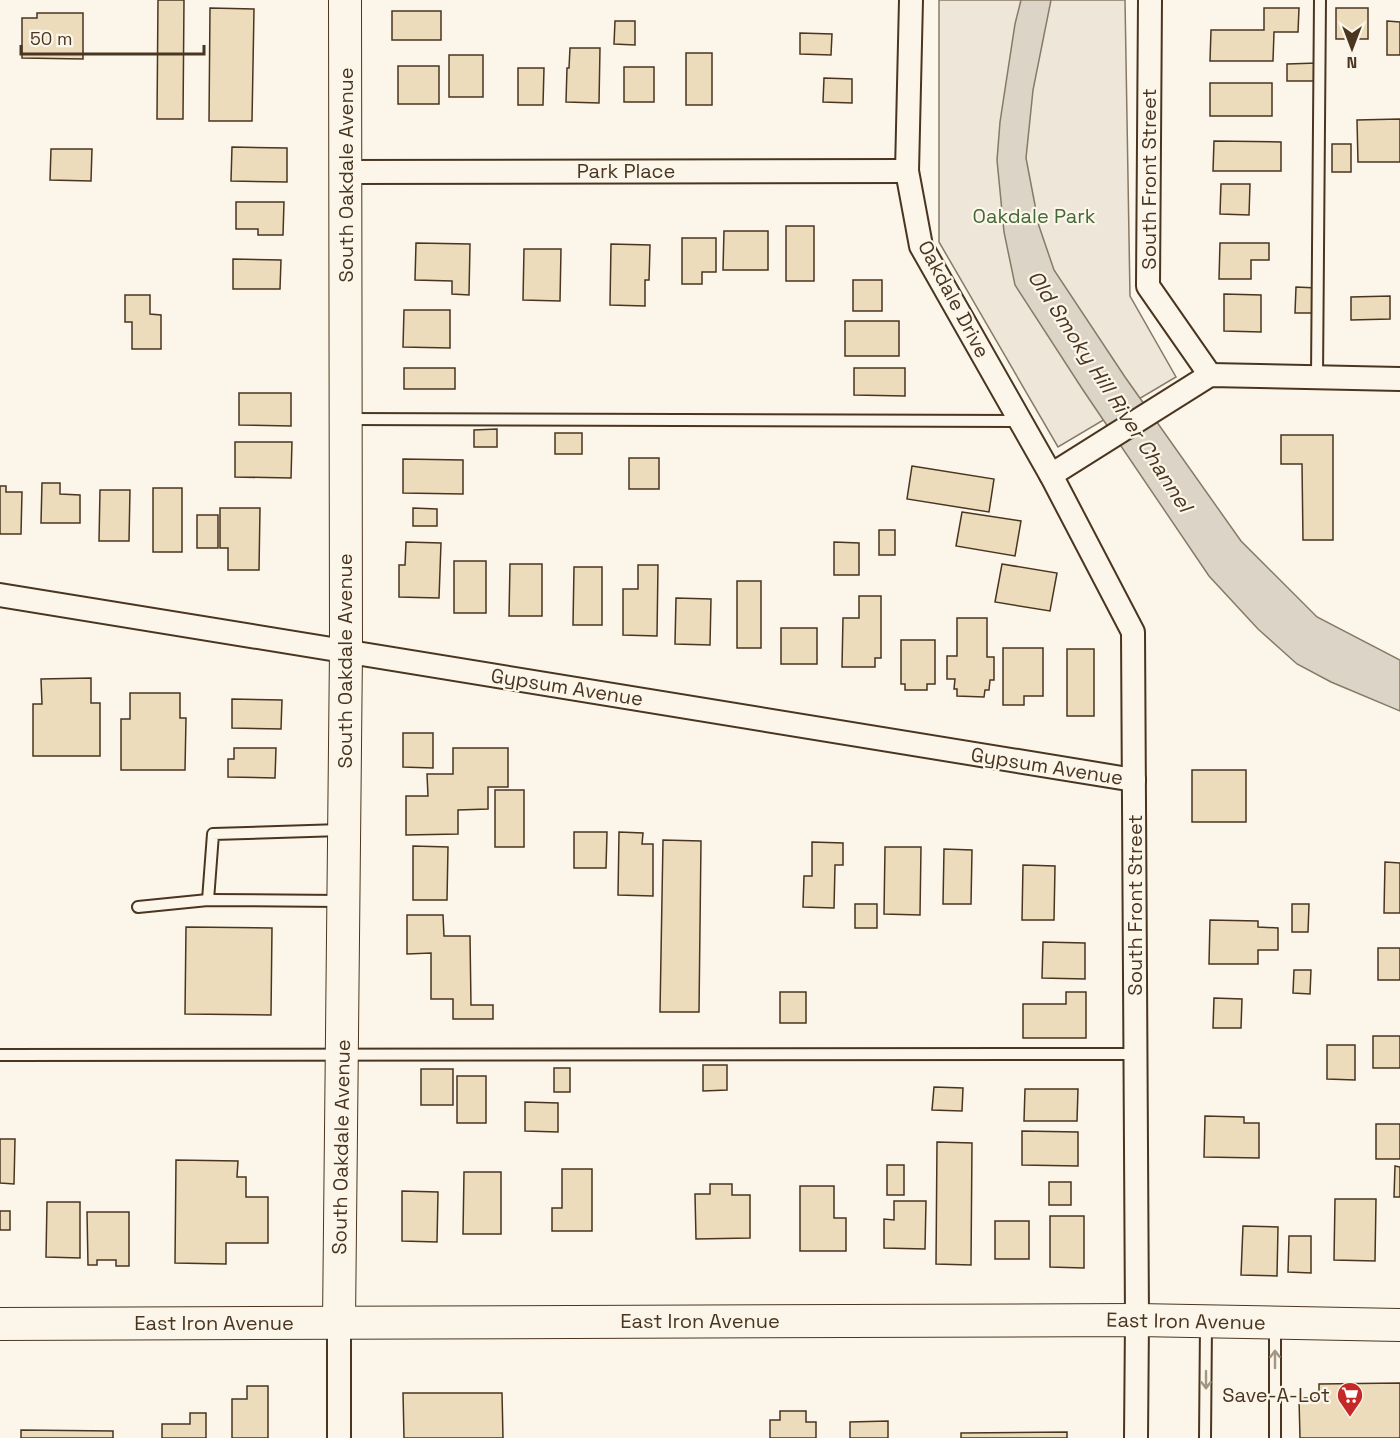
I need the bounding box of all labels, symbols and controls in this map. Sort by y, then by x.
scale bar [21,18,204,56]
north arrow [1322,18,1382,78]
text: 50 m [30,27,72,50]
text: N [1347,52,1357,73]
street label: South Oakdale Avenue [333,67,359,283]
street label: South Front Street [1136,88,1162,270]
street label: Park Place [577,158,675,184]
park label: Oakdale Park [973,203,1096,229]
street label: Oakdale Drive [912,236,996,362]
water label: Old Smoky Hill River Channel [1022,265,1200,519]
street label: South Oakdale Avenue [332,553,358,769]
street label: Gypsum Avenue [489,662,645,712]
street label: Gypsum Avenue [969,741,1125,791]
street label: South Front Street [1122,814,1148,996]
street label: South Oakdale Avenue [326,1039,356,1255]
street label: East Iron Avenue [1106,1307,1266,1335]
street label: East Iron Avenue [620,1308,780,1334]
street label: East Iron Avenue [134,1310,294,1336]
one-way arrow [1269,1350,1281,1370]
one-way arrow [1200,1369,1212,1389]
supermarket icon: Save-A-Lot [1335,1380,1365,1418]
place label: Save-A-Lot [1222,1382,1330,1408]

